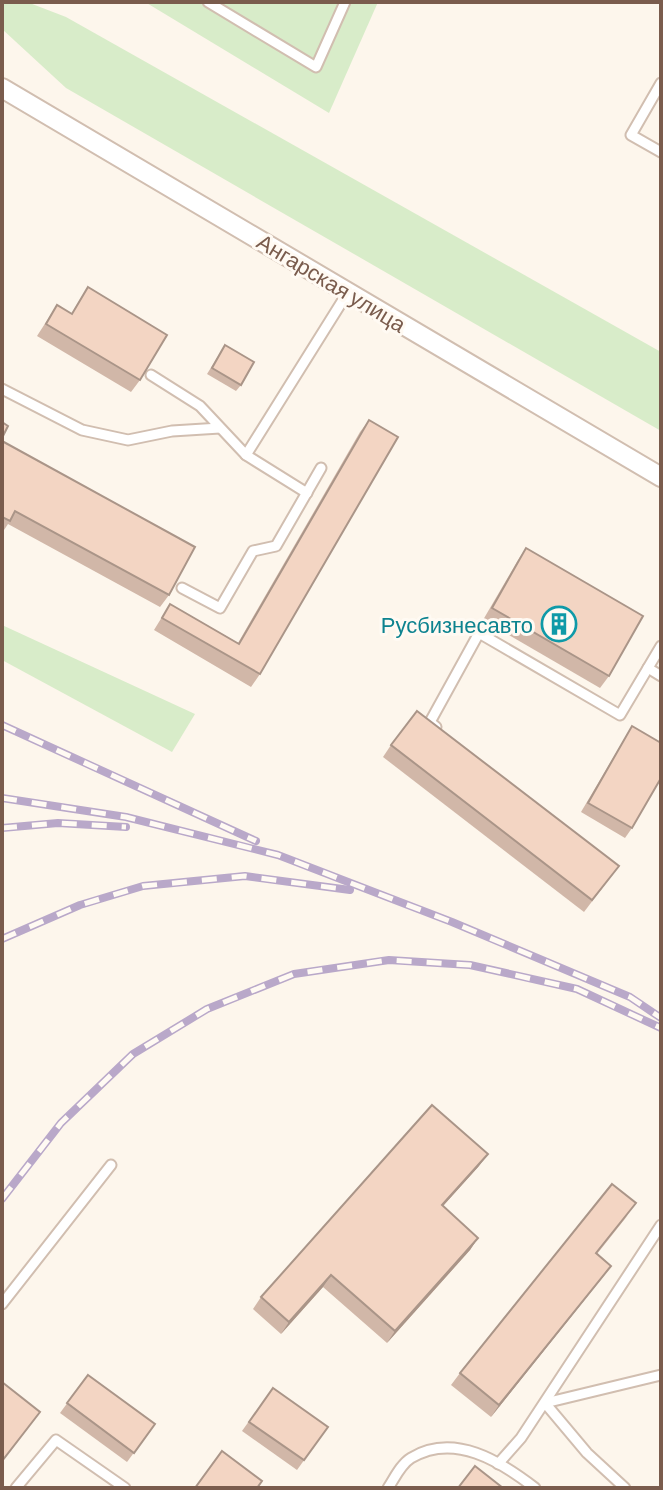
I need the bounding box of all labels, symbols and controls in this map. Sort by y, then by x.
street label: Ангарская улица [252,227,412,338]
building icon: Русбизнесавто [540,605,578,643]
place label: Русбизнесавто [381,611,533,638]

